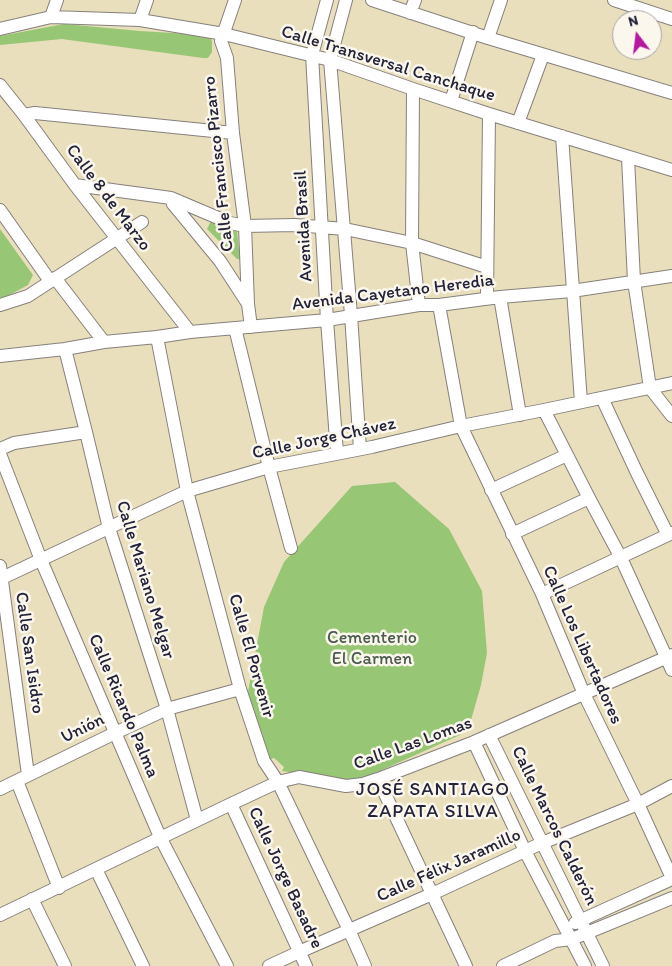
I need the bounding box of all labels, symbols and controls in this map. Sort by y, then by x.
north arrow [612,10,662,60]
text: N [626,12,640,30]
street label: Calle Transversal Canchaque [278,21,498,107]
street label: Calle Francisco Pizarro [199,75,239,253]
street label: Calle 8 de Marzo [61,140,155,256]
street label: Avenida Brasil [290,170,318,282]
street label: Avenida Cayetano Heredia [291,270,495,316]
street label: Calle Jorge Chávez [250,413,398,465]
street label: Calle Mariano Melgar [111,498,179,662]
street label: Calle Los Libertadores [537,562,627,728]
street label: Calle San Isidro [10,591,48,715]
street label: Calle El Porvenir [223,592,279,720]
park label: Cementerio El Carmen [327,627,417,670]
street label: Calle Ricardo Palma [83,631,163,781]
street label: Unión [58,709,108,749]
street label: Calle Las Lomas [351,713,475,775]
street label: Calle Marcos Calderón [506,743,602,909]
district label: JOSÉ SANTIAGO ZAPATA SILVA [355,779,511,823]
street label: Calle Jorge Basadre [243,804,327,952]
street label: Calle Félix Jaramillo [374,825,524,907]

